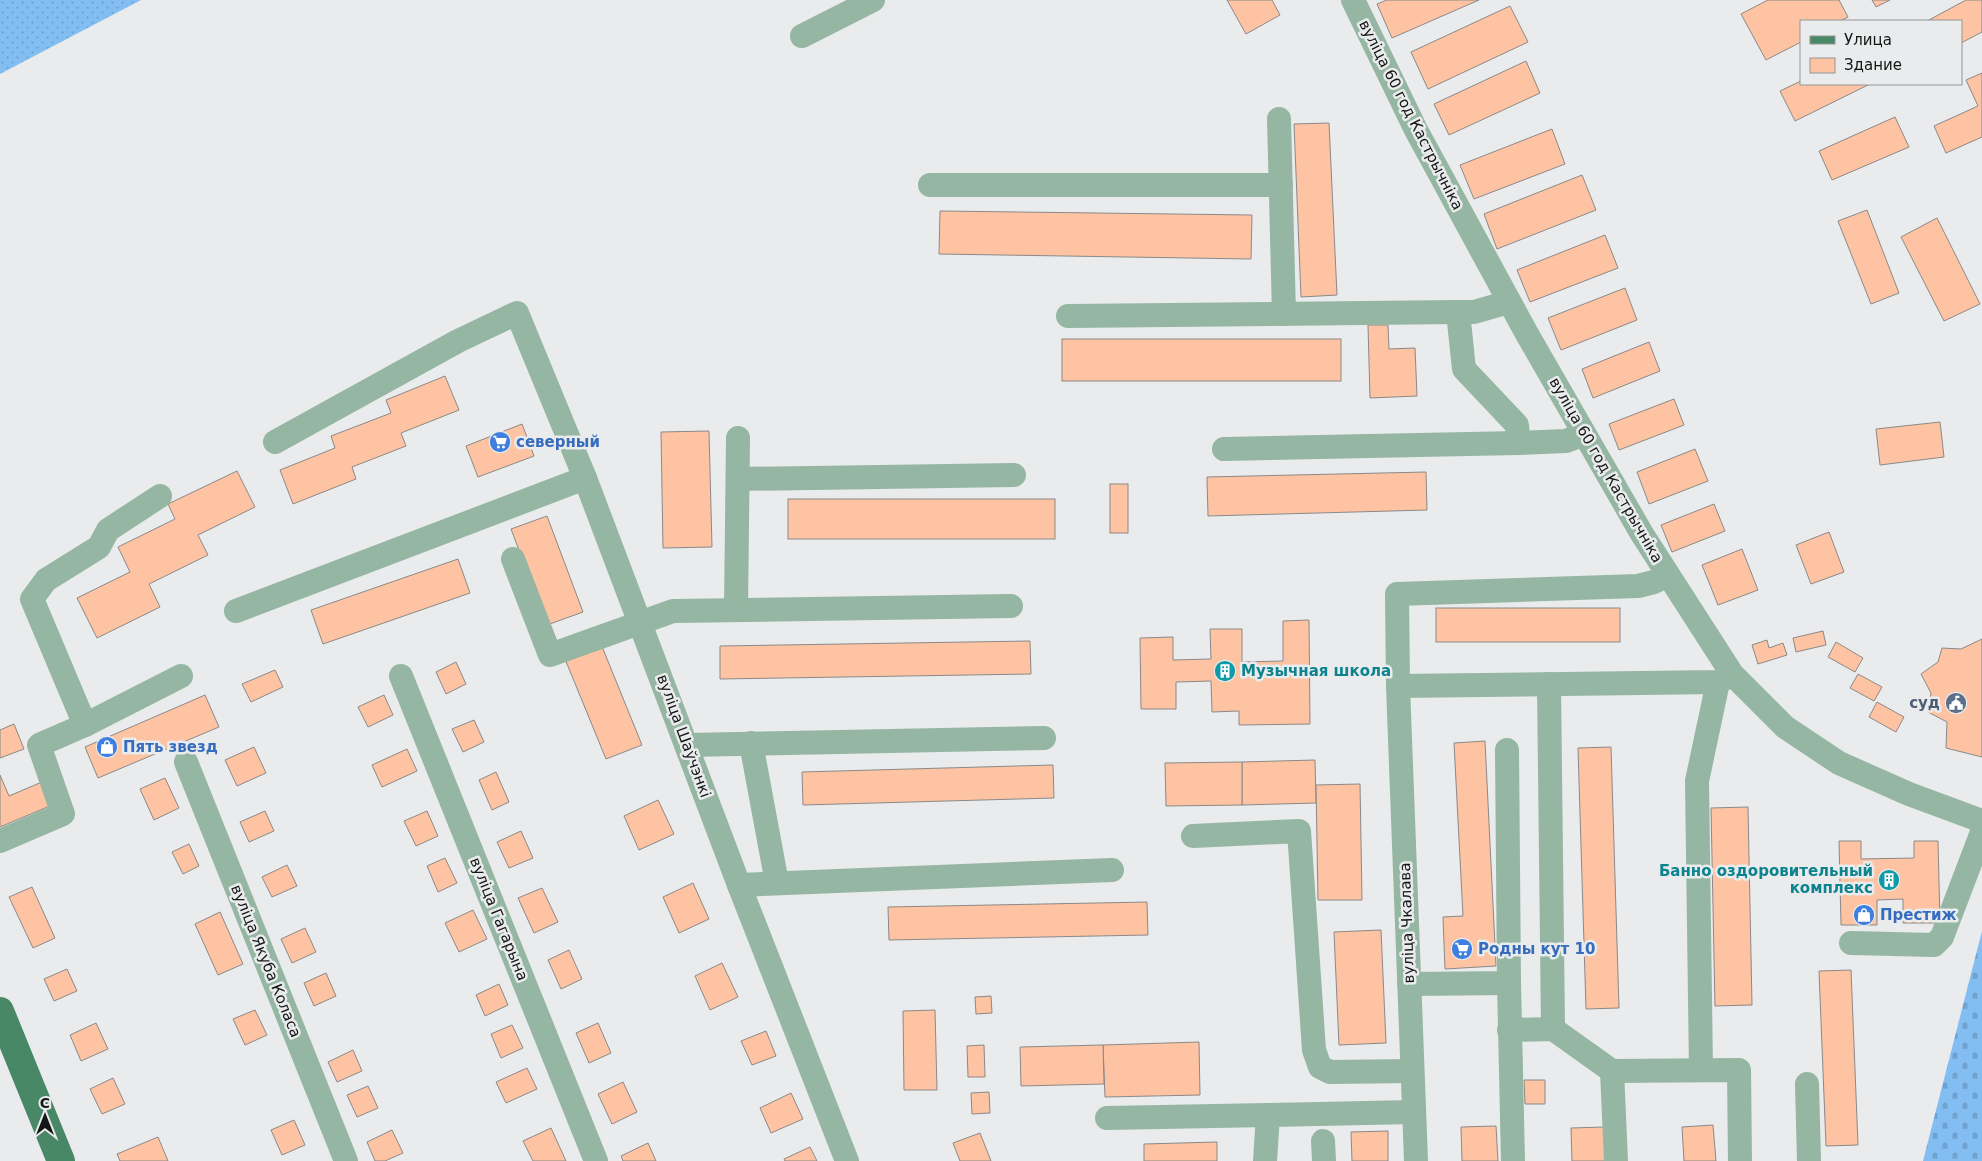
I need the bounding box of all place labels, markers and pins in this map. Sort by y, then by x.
supermarket icon: северный [488,430,512,454]
place label: северный [516,433,600,451]
building icon: Музычная школа [1213,659,1237,683]
place label: Музычная школа [1241,662,1391,680]
public building icon: суд [1944,691,1968,715]
place label: суд [1909,694,1940,712]
shop icon: Пять звезд [95,735,119,759]
place label: Пять звезд [123,738,218,756]
place label: Банно оздоровительный комплекс [1659,862,1873,897]
building icon: Банно оздоровительный комплекс [1877,868,1901,892]
shop icon: Престиж [1852,903,1876,927]
place label: Престиж [1880,906,1957,924]
supermarket icon: Родны кут 10 [1450,937,1474,961]
place label: Родны кут 10 [1478,940,1595,958]

